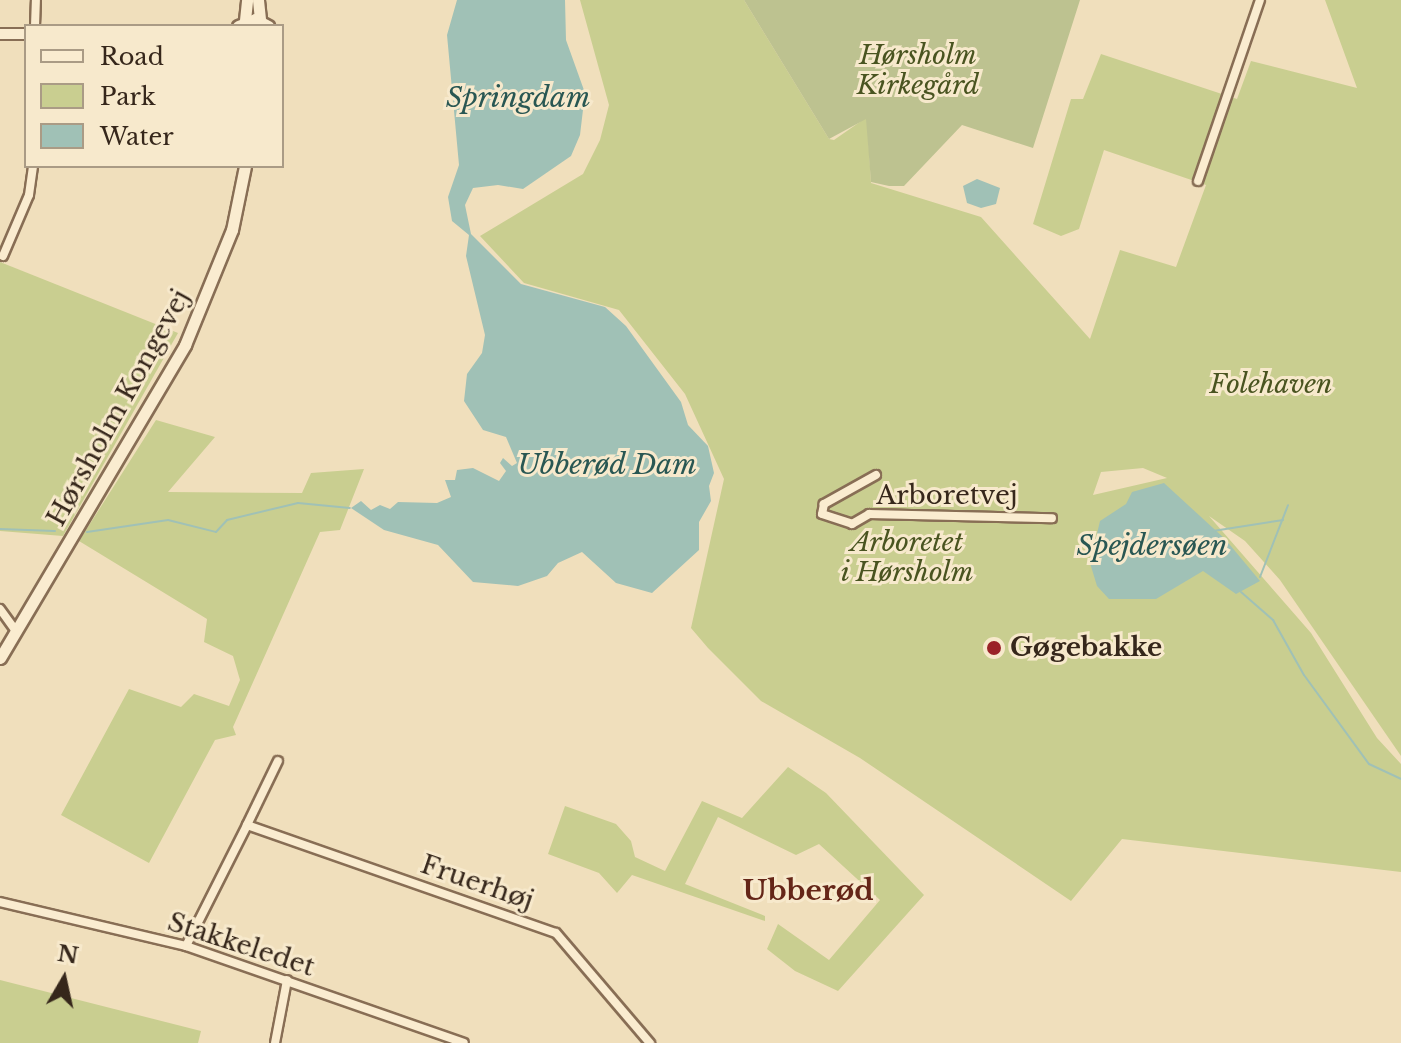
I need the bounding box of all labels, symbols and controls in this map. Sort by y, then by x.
legend [24,24,284,168]
park label: Hørsholm Kirkegård [857,40,979,102]
text: Road [100,42,164,71]
water label: Springdam [446,81,590,115]
text: Park [100,82,156,111]
text: Water [100,122,174,151]
street label: Hørsholm Kongevej [41,284,197,532]
park label: Folehaven [1210,369,1332,401]
water label: Ubberød Dam [517,448,697,482]
street label: Arboretvej [876,480,1018,512]
park label: Arboretet i Hørsholm [840,527,974,588]
water label: Spejdersøen [1076,529,1228,563]
place label: Gøgebakke [1010,632,1162,664]
marker: Gøgebakke [985,639,1003,657]
street label: Fruerhøj [417,849,537,917]
district label: Ubberød [742,874,874,908]
street label: Stakkeledet [164,907,318,983]
north arrow [24,939,104,1019]
text: N [56,940,80,970]

